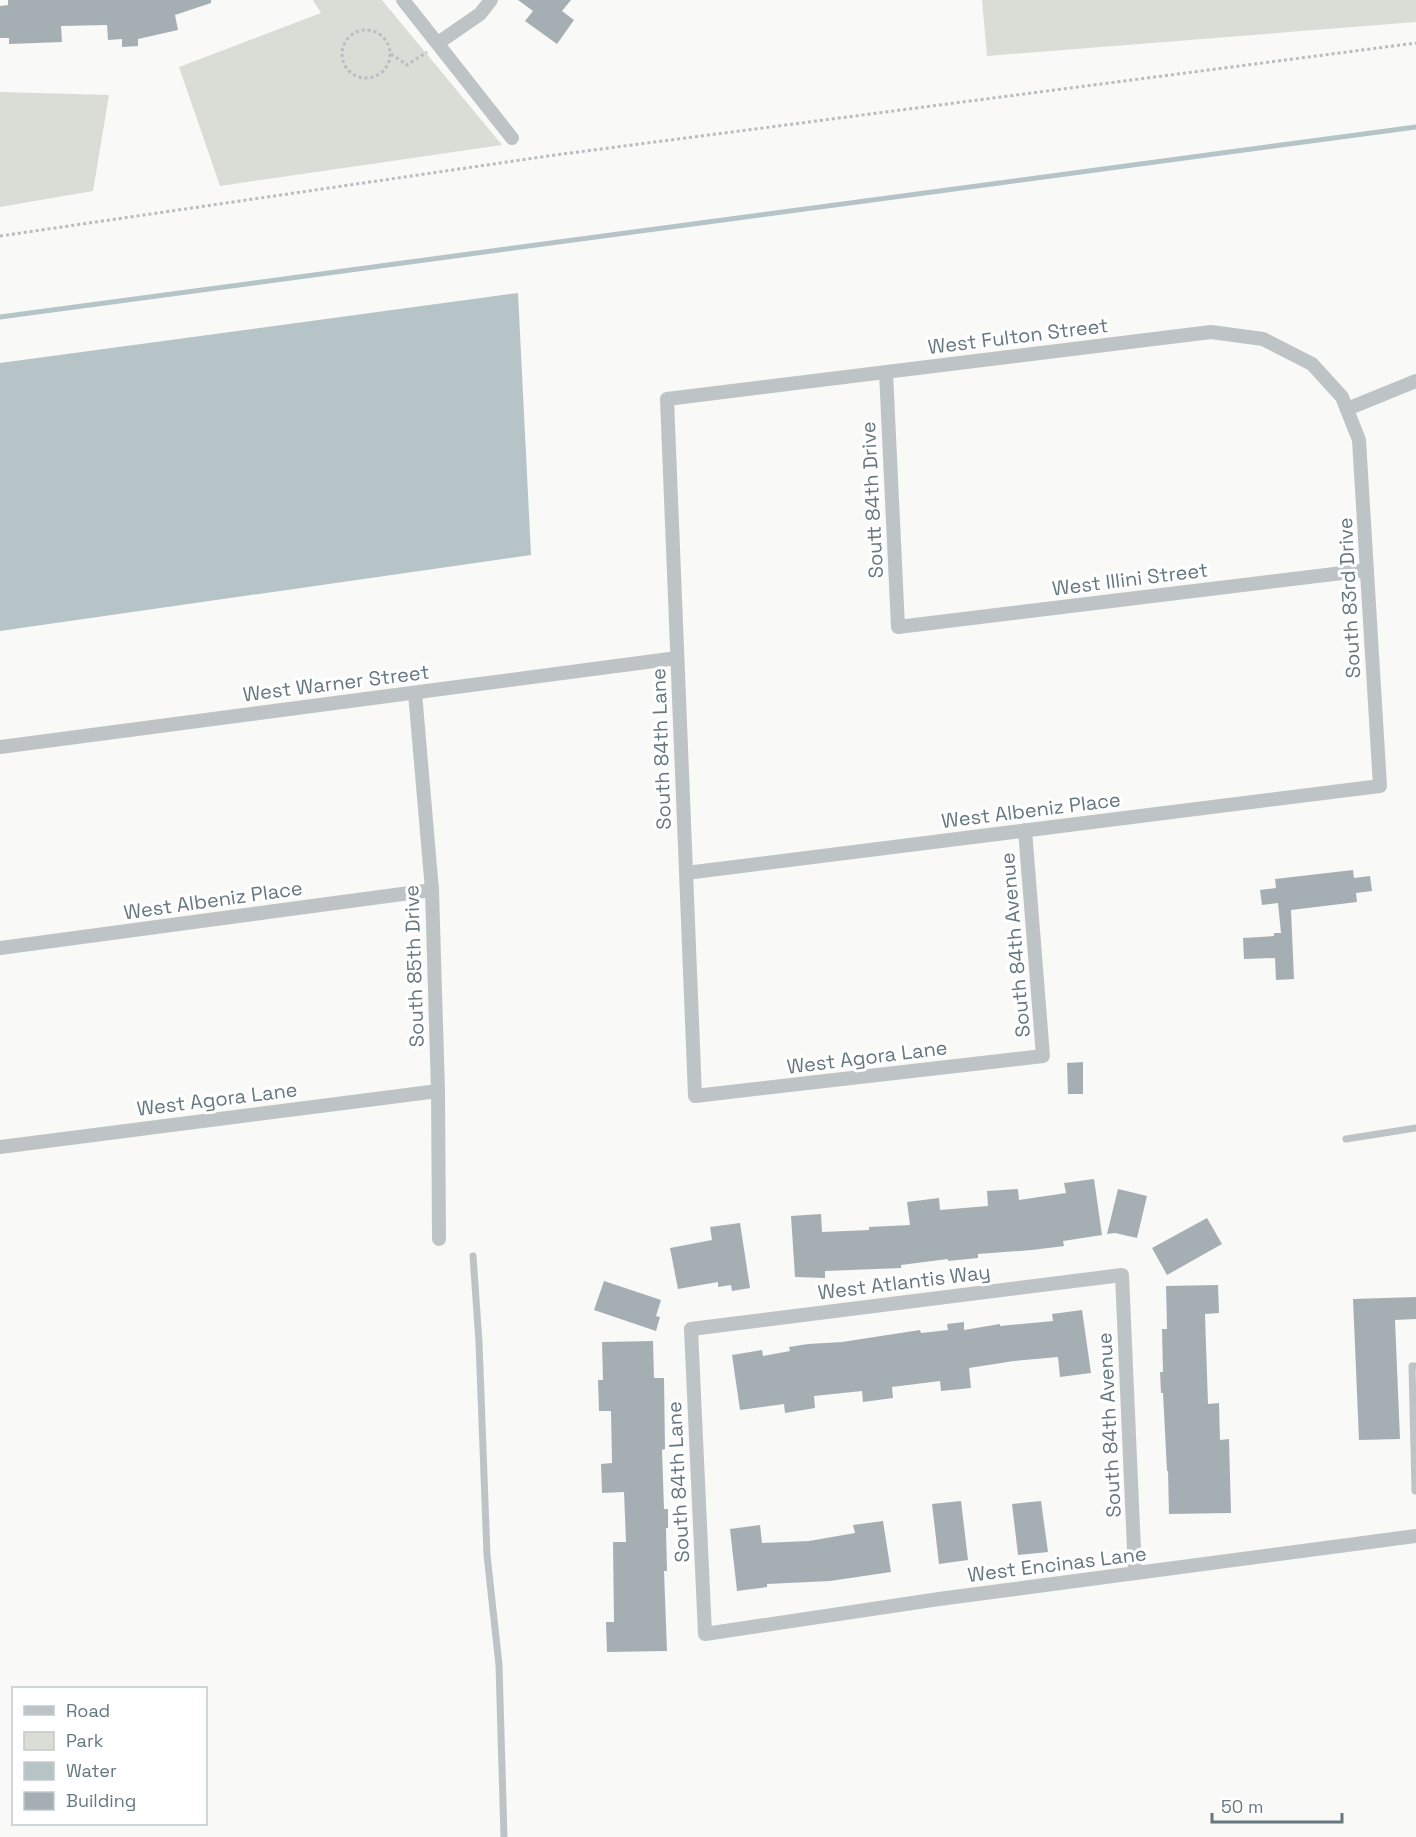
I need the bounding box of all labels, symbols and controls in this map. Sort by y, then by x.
street label: West Fulton Street [926,312,1110,360]
street label: Soutt 84th Drive [855,421,889,579]
street label: South 83rd Drive [1332,517,1366,679]
street label: West Illini Street [1051,557,1209,601]
street label: West Warner Street [241,659,431,707]
street label: South 84th Lane [645,668,677,830]
street label: West Albeniz Place [940,786,1122,834]
street label: South 84th Avenue [994,852,1036,1038]
street label: West Albeniz Place [122,875,304,925]
street label: South 85th Drive [398,884,430,1048]
street label: West Agora Lane [785,1034,949,1080]
street label: West Agora Lane [135,1076,299,1122]
street label: West Atlantis Way [816,1259,992,1305]
street label: South 84th Avenue [1091,1332,1127,1518]
street label: South 84th Lane [661,1401,695,1563]
street label: West Encinas Lane [966,1540,1148,1588]
legend [12,1687,207,1825]
text: Road [66,1699,110,1722]
text: Park [66,1729,104,1752]
text: Water [66,1759,117,1782]
scale bar [1212,1786,1342,1824]
text: Building [66,1789,136,1812]
text: 50 m [1221,1795,1263,1818]

